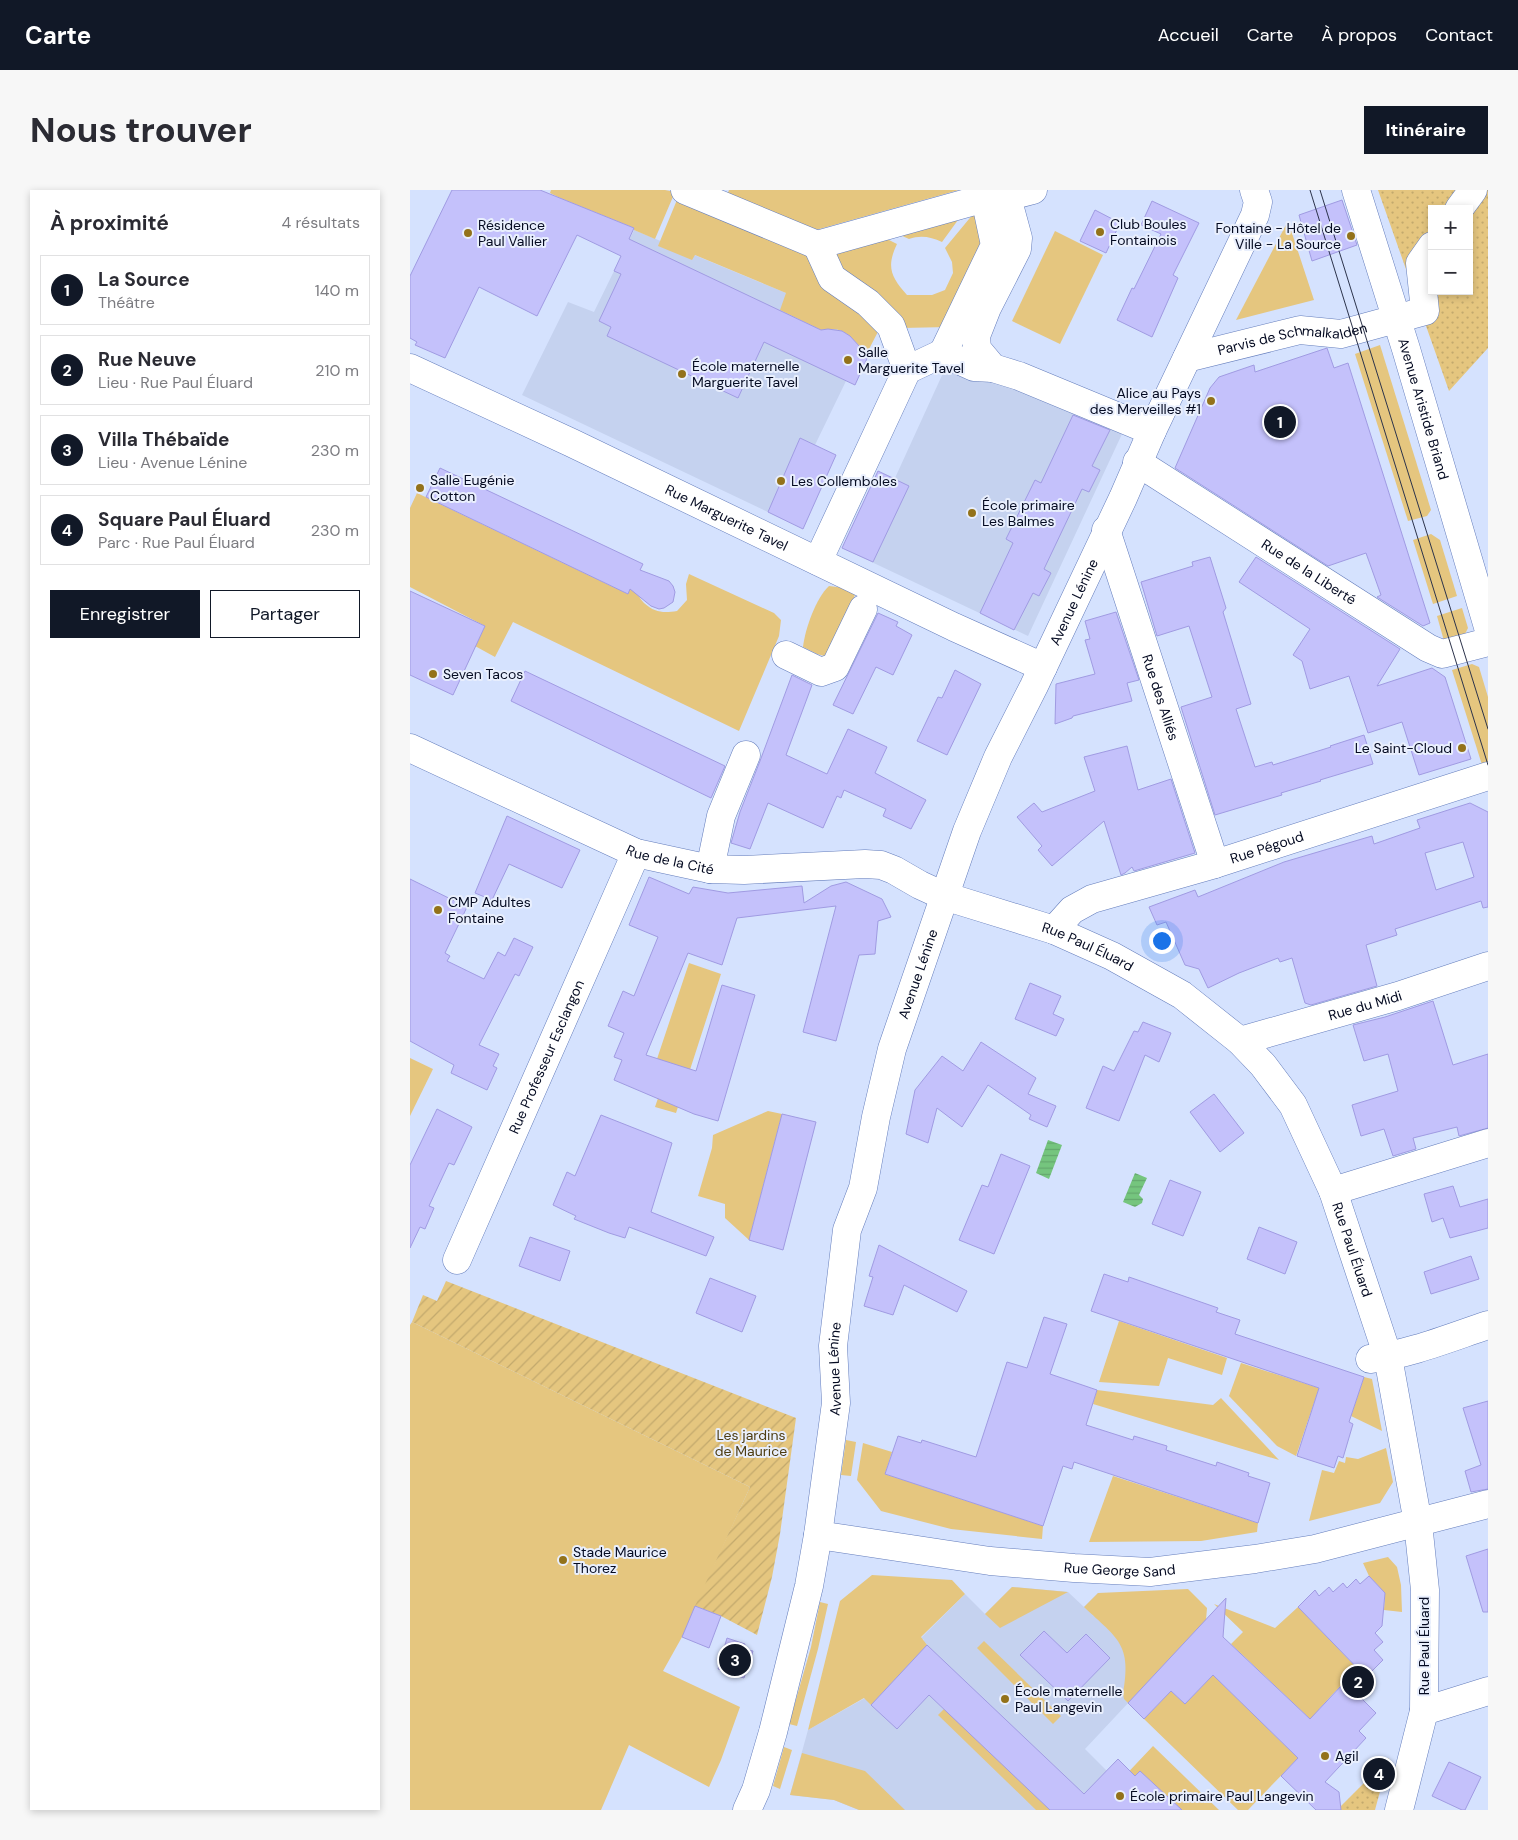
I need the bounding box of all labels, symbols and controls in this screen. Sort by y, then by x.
text: Carte [25,20,91,51]
text: Accueil [1158,23,1219,47]
text: Carte [1247,23,1293,47]
text: À propos [1321,23,1397,47]
text: Contact [1425,23,1493,47]
button: Itinéraire [1364,106,1488,154]
text: Nous trouver [30,107,252,153]
map controls [1428,205,1473,295]
button: + [1428,205,1473,250]
text: À proximité [50,209,169,237]
text: 4 résultats [282,212,360,233]
place label: Club Boules Fontainois [1110,215,1187,249]
place label: Résidence Paul Vallier [478,216,547,250]
place label: Fontaine - Hôtel de Ville - La Source [1216,219,1341,253]
marker: Club Boules Fontainois [1094,226,1106,238]
marker: Résidence Paul Vallier [462,227,474,239]
marker: Fontaine - Hôtel de Ville - La Source [1345,230,1357,242]
button: − [1428,250,1473,295]
text: La Source [98,267,190,292]
text: 1 [64,280,70,301]
text: 140 m [315,280,359,301]
text: Théâtre [98,292,155,313]
street label: Parvis de Schmalkalden [1216,318,1369,359]
street label: Avenue Aristide Briand [1394,336,1453,482]
place label: Salle Marguerite Tavel [858,343,964,377]
text: Rue Neuve [98,347,196,372]
marker: Salle Marguerite Tavel [842,354,854,366]
place label: École maternelle Marguerite Tavel [692,357,800,391]
text: 2 [62,360,72,381]
text: 210 m [315,360,359,381]
marker: École maternelle Marguerite Tavel [676,368,688,380]
text: Lieu · Rue Paul Éluard [98,372,253,393]
place label: Alice au Pays des Merveilles #1 [1090,384,1201,418]
marker: Alice au Pays des Merveilles #1 [1205,395,1217,407]
pin: 1 [1264,403,1296,441]
text: Villa Thébaïde [98,427,229,452]
text: 3 [62,440,72,461]
text: 230 m [311,440,359,461]
text: Lieu · Avenue Lénine [98,452,247,473]
place label: Salle Eugénie Cotton [430,471,514,505]
place label: Les Collemboles [791,472,897,490]
marker: Les Collemboles [775,475,787,487]
street label: Rue Marguerite Tavel [662,480,791,555]
marker: Salle Eugénie Cotton [414,482,426,494]
place label: École primaire Les Balmes [982,496,1075,530]
text: Square Paul Éluard [98,507,271,532]
marker: École primaire Les Balmes [966,507,978,519]
text: 4 [62,520,72,541]
text: 230 m [311,520,359,541]
text: Parc · Rue Paul Éluard [98,532,255,553]
street label: Rue de la Liberté [1258,535,1360,609]
street label: Avenue Lénine [1046,556,1102,648]
button: Enregistrer [50,590,200,638]
button: Partager [210,590,360,638]
street label: Rue des Alliés [1138,652,1183,743]
place label: Seven Tacos [443,665,523,683]
marker: Seven Tacos [427,668,439,680]
place label: Le Saint-Cloud [1355,739,1452,757]
marker: Le Saint-Cloud [1456,742,1468,754]
street label: Rue Pégoud [1228,827,1306,868]
street label: Rue de la Cité [623,841,716,879]
place label: CMP Adultes Fontaine [448,893,531,927]
marker: CMP Adultes Fontaine [432,904,444,916]
street label: Rue Paul Éluard [1040,918,1137,975]
street label: Avenue Lénine [894,927,942,1021]
your location [1149,928,1175,954]
street label: Rue Professeur Esclangon [505,977,588,1137]
street label: Rue du Midi [1326,986,1404,1024]
street label: Rue Paul Éluard [1328,1200,1376,1299]
street label: Avenue Lénine [824,1321,845,1417]
park label: Les jardins de Maurice [715,1426,787,1460]
place label: Stade Maurice Thorez [573,1543,667,1577]
marker: Stade Maurice Thorez [557,1554,569,1566]
street label: Rue George Sand [1063,1558,1176,1581]
street label: Rue Paul Éluard [1415,1597,1433,1695]
pin: 3 [719,1641,751,1679]
pin: 2 [1342,1663,1374,1701]
place label: École maternelle Paul Langevin [1015,1682,1123,1716]
marker: École maternelle Paul Langevin [999,1693,1011,1705]
place label: Agil [1335,1747,1359,1765]
marker: Agil [1319,1750,1331,1762]
pin: 4 [1363,1755,1395,1793]
place label: École primaire Paul Langevin [1130,1787,1314,1805]
marker: École primaire Paul Langevin [1114,1790,1126,1802]

